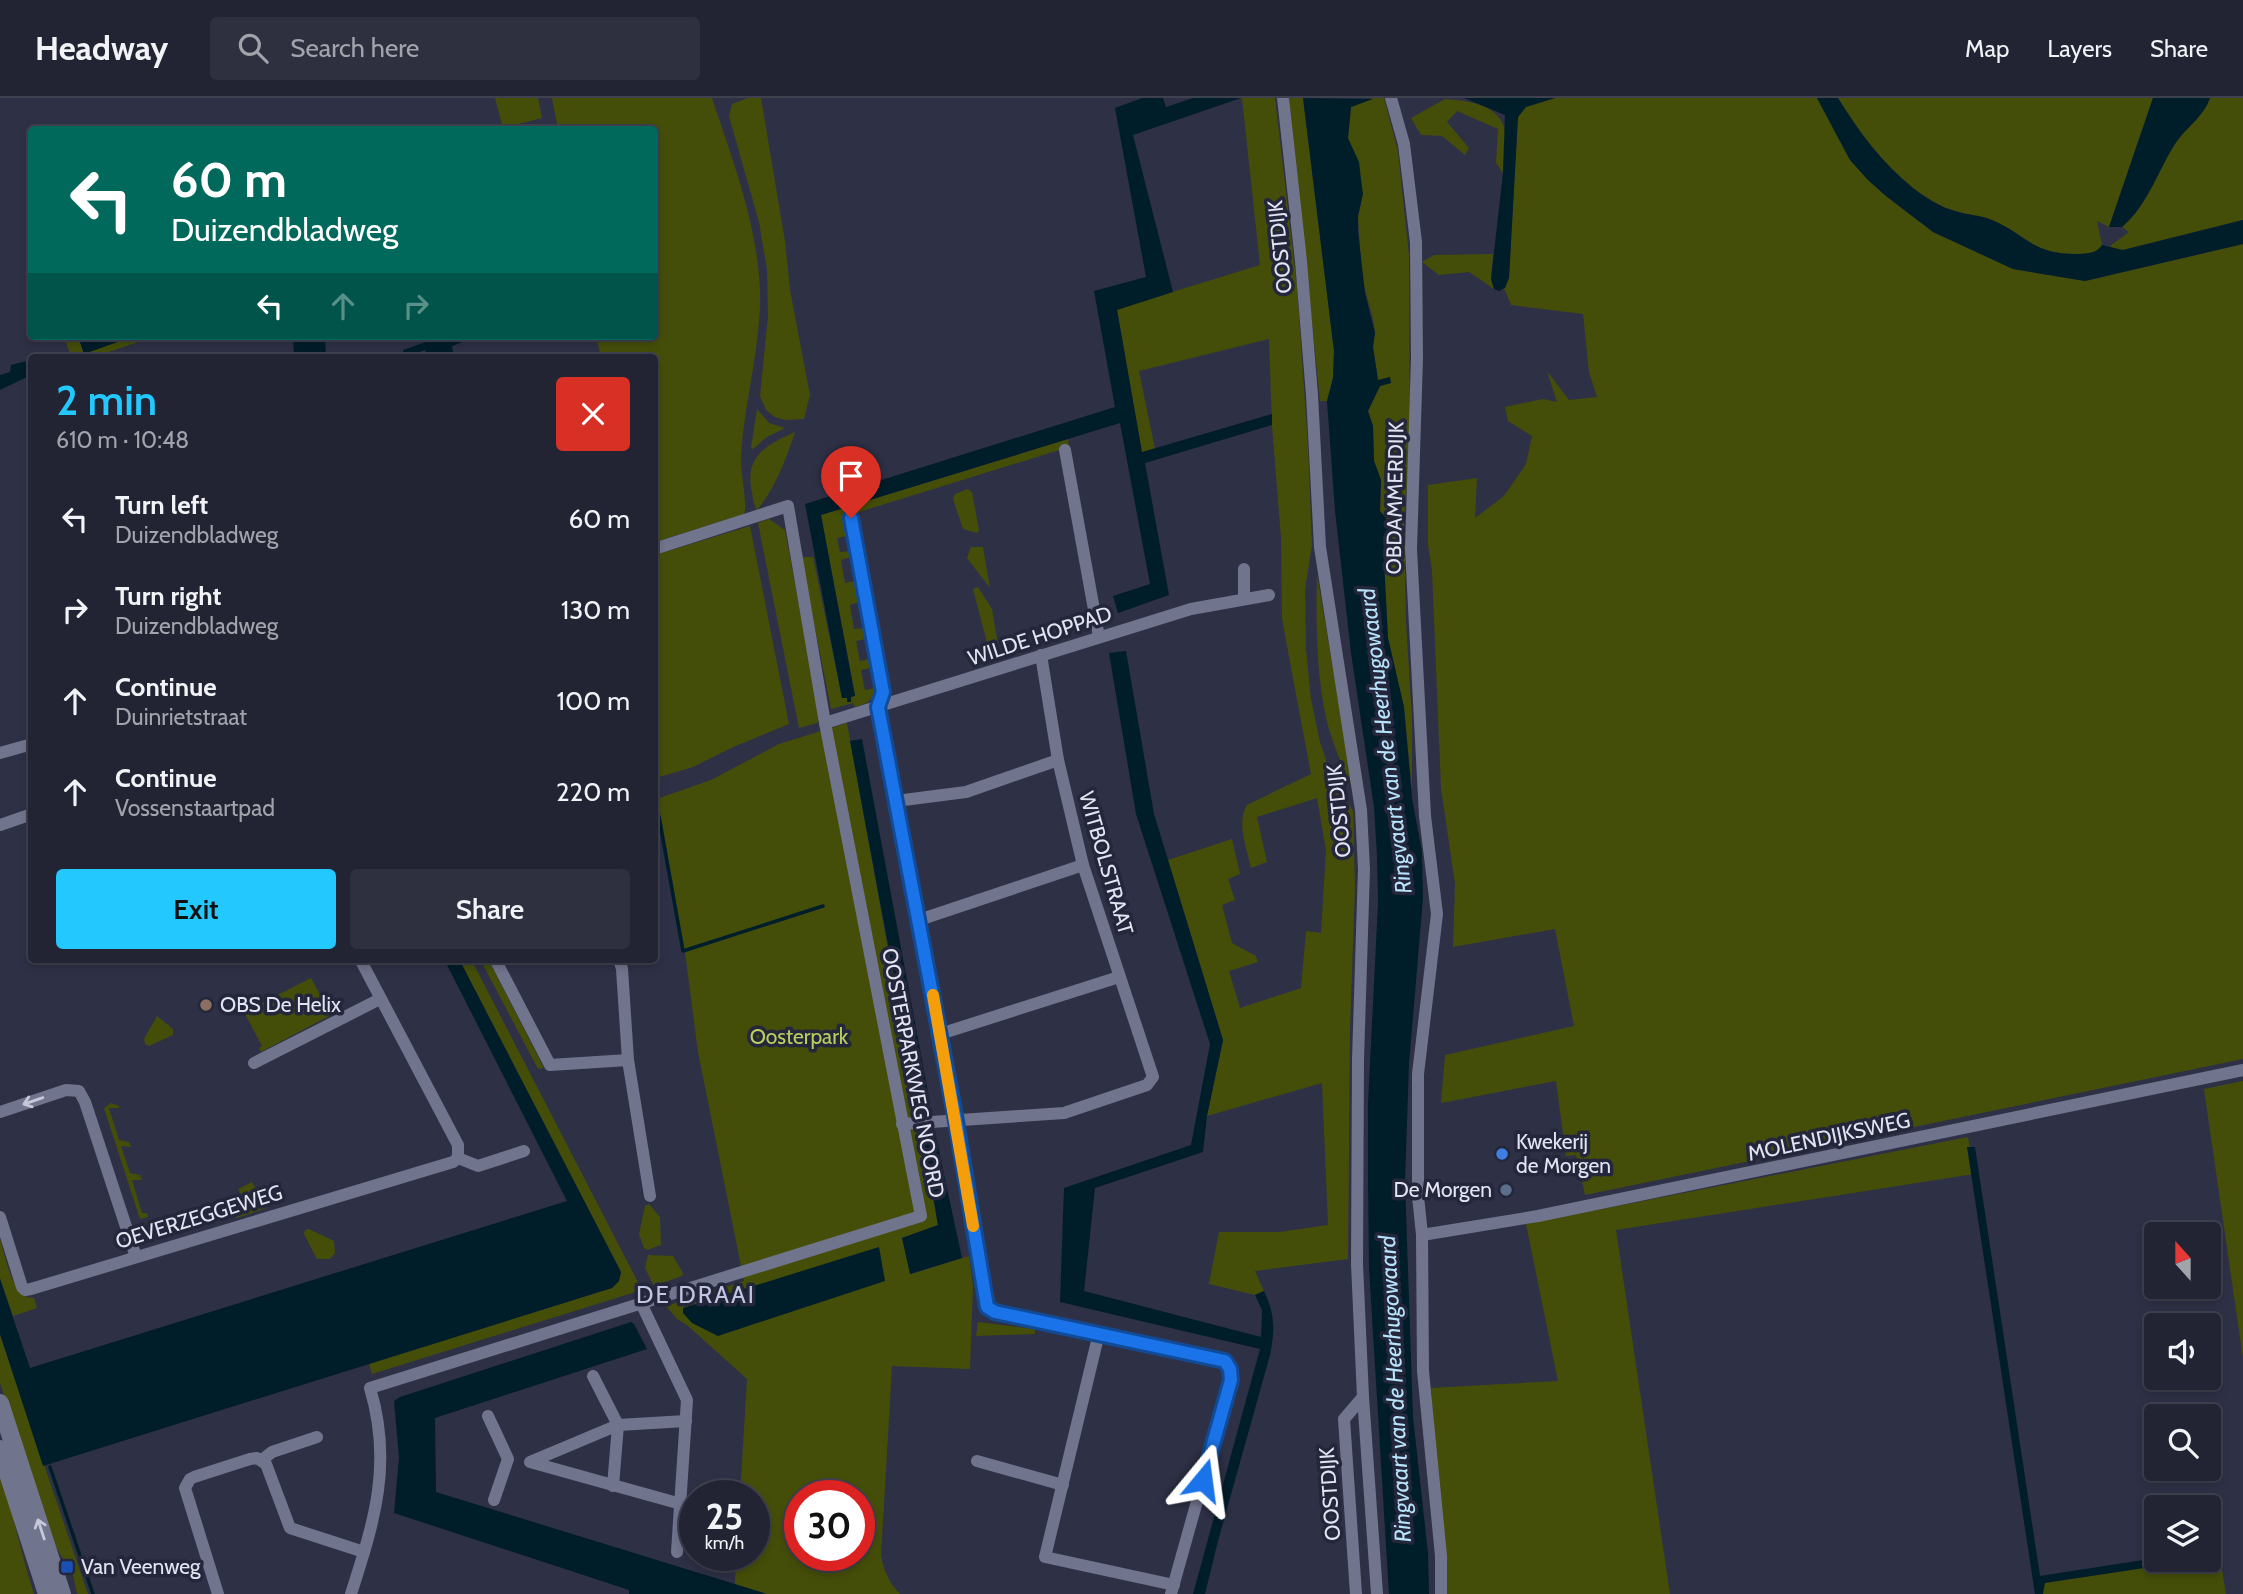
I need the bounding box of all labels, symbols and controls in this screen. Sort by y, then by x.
search box [210,17,700,80]
text: Headway [35,28,168,68]
icon: search [234,29,272,67]
text: Search here [290,32,419,64]
text: Map [1965,34,2009,63]
text: Layers [2047,34,2112,63]
text: Share [2150,34,2208,63]
text: 60 m [171,150,287,209]
icon: left [56,154,147,245]
street label: OOSTDIJK [1262,199,1297,295]
text: Duizendbladweg [171,210,398,249]
icon: left [251,287,289,325]
icon: ahead [324,287,362,325]
icon: right [397,287,435,325]
text: 2 min [56,374,157,426]
button: close [556,377,630,451]
street label: OBDAMMERDIJK [1381,421,1408,575]
text: 610 m · 10:48 [56,426,189,454]
pin [821,446,881,518]
icon: arrive [832,457,870,495]
text: Turn left [115,489,208,521]
icon: left [56,500,94,538]
text: 60 m [568,503,630,535]
text: Duizendbladweg [115,521,278,549]
text: Turn right [115,580,221,612]
water label: Ringvaart van de Heerhugowaard [1352,586,1418,895]
icon: right [56,591,94,629]
text: 130 m [561,594,630,626]
street label: WILDE HOPPAD [965,600,1115,671]
text: Duizendbladweg [115,612,278,640]
text: Continue [115,671,217,703]
icon: ahead [56,682,94,720]
text: 100 m [557,685,630,717]
text: Duinrietstraat [115,703,247,731]
text: Continue [115,762,217,794]
street label: OOSTDIJK [1321,763,1356,859]
icon: ahead [56,773,94,811]
text: 220 m [556,776,630,808]
street label: WITBOLSTRAAT [1074,788,1139,937]
text: Vossenstaartpad [115,794,275,822]
button: Exit [56,869,336,949]
button: Share [350,869,630,949]
street label: OOSTERPARKWEG NOORD [877,946,950,1200]
place label: OBS De Helix [220,992,341,1017]
marker: OBS De Helix [198,997,214,1013]
park label: Oosterpark [750,1024,849,1049]
one-way arrow [22,1096,44,1108]
street label: MOLENDIJKSWEG [1745,1107,1912,1166]
place label: Kwekerij de Morgen [1516,1129,1611,1178]
marker: Kwekerij de Morgen [1494,1146,1510,1162]
place label: De Morgen [1394,1177,1492,1202]
street label: OEVERZEGGEWEG [112,1179,285,1254]
marker: De Morgen [1498,1182,1514,1198]
north arrow [2144,1222,2221,1298]
map controls [2144,1222,2221,1572]
water label: Ringvaart van de Heerhugowaard [1373,1234,1417,1543]
district label: DE DRAAI [636,1280,756,1309]
button: sound [2144,1313,2221,1390]
button: search [2144,1404,2221,1481]
position arrow [1166,1443,1240,1517]
street label: OOSTDIJK [1314,1446,1345,1542]
speed limit sign: 30 [784,1480,875,1571]
text: 25 [706,1495,743,1538]
button: layers [2144,1495,2221,1572]
one-way arrow [34,1519,46,1541]
text: km/h [705,1532,744,1554]
place label: Van Veenweg [81,1554,201,1579]
marker: Van Veenweg [59,1559,75,1575]

